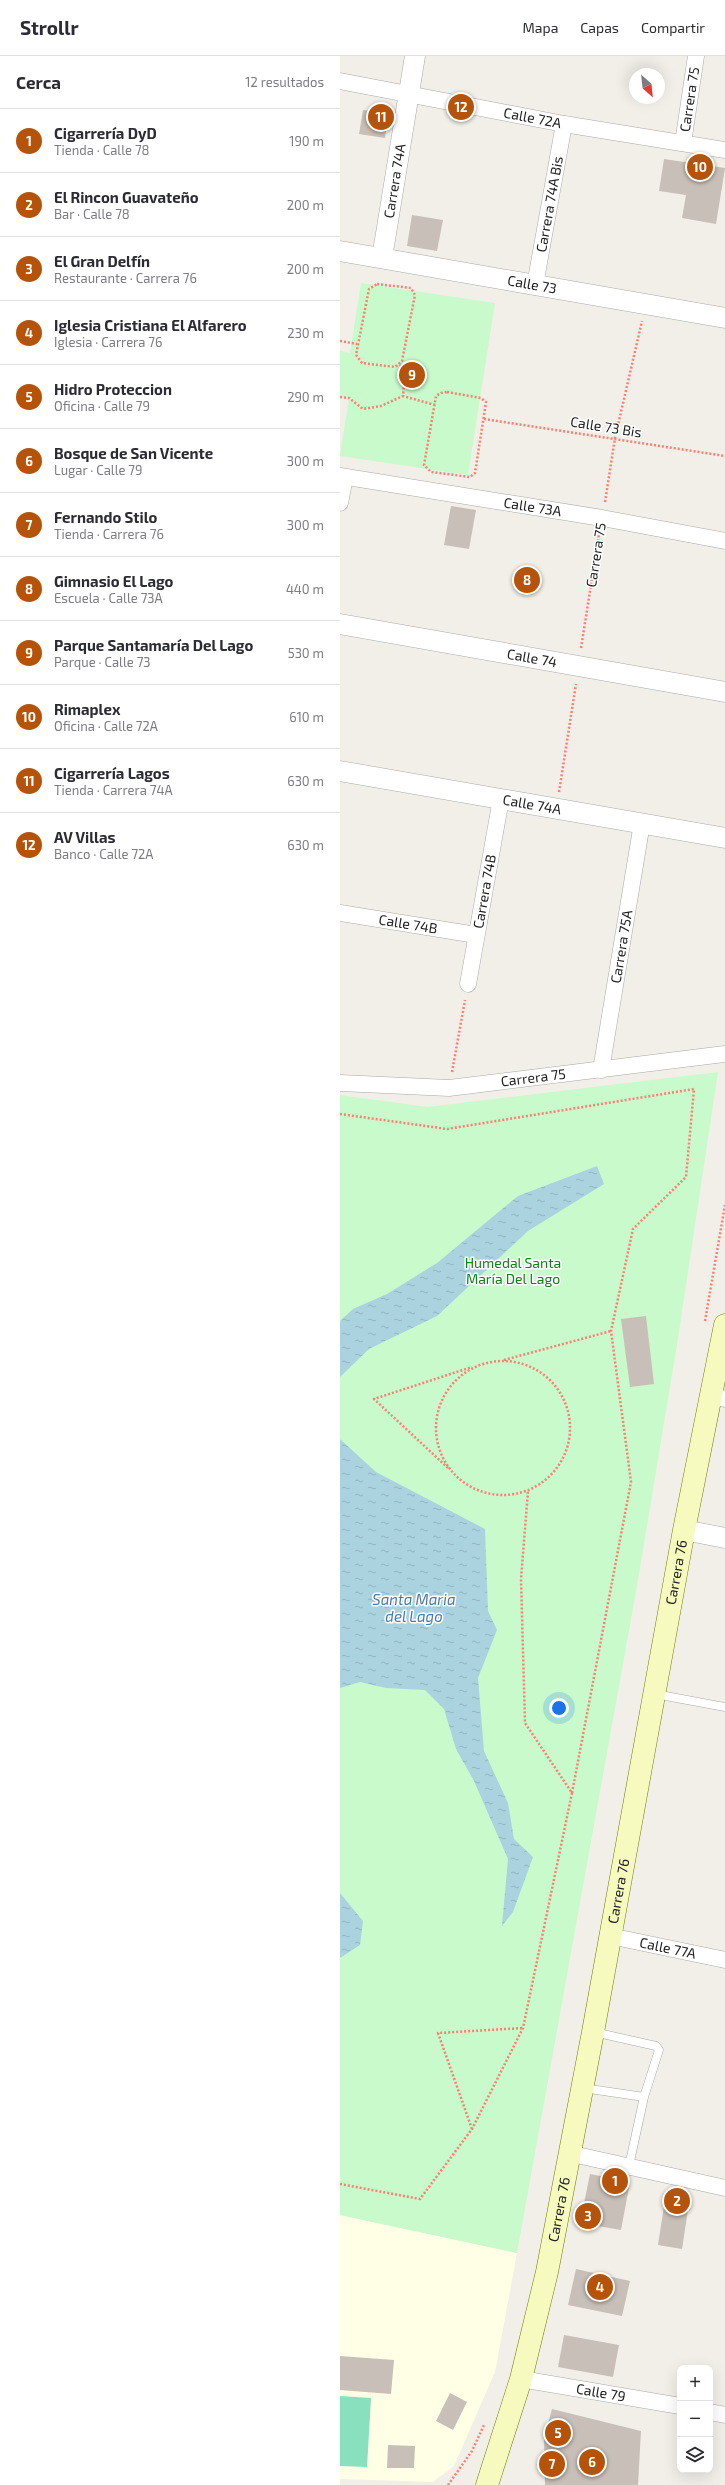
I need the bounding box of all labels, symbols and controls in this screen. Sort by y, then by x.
text: Strollr [20,16,79,39]
text: Mapa [523,19,558,36]
text: Capas [580,19,619,36]
text: Compartir [641,19,705,36]
street label: Carrera 75 [676,66,702,133]
north arrow [629,68,665,104]
text: Cerca [16,72,61,92]
text: 12 resultados [245,74,324,90]
pin: 12 [448,92,474,122]
pin: 11 [368,102,394,132]
street label: Calle 72A [502,104,563,131]
text: Cigarrería DyD [54,124,157,142]
text: 1 [26,133,32,149]
text: 190 m [289,133,324,149]
text: Tienda · Calle 78 [54,142,149,158]
street label: Carrera 74A [380,142,409,219]
pin: 10 [687,152,713,182]
street label: Carrera 74A Bis [532,155,566,254]
text: El Rincon Guavateño [54,188,199,206]
text: 2 [25,197,33,213]
text: 200 m [287,197,324,213]
text: Bar · Calle 78 [54,206,130,222]
text: El Gran Delfín [54,252,150,270]
text: 3 [25,261,33,277]
text: 200 m [287,261,324,277]
text: Restaurante · Carrera 76 [54,270,197,286]
street label: Calle 73 [506,271,558,297]
text: Iglesia Cristiana El Alfarero [54,316,247,334]
text: 4 [25,325,33,341]
text: 230 m [287,325,324,341]
text: Iglesia · Carrera 76 [54,334,162,350]
pin: 9 [399,360,425,390]
text: Hidro Proteccion [54,380,172,398]
text: 5 [25,389,33,405]
text: 290 m [287,389,324,405]
text: Oficina · Calle 79 [54,398,150,414]
street label: Calle 73 Bis [569,412,643,441]
text: Bosque de San Vicente [54,444,213,462]
text: 6 [25,453,33,469]
text: 300 m [287,453,324,469]
text: Lugar · Calle 79 [54,462,142,478]
street label: Calle 73A [502,493,563,519]
text: Fernando Stilo [54,508,157,526]
text: 7 [26,517,32,533]
text: 300 m [287,517,324,533]
street label: Carrera 75 [582,521,609,589]
text: Tienda · Carrera 76 [54,526,164,542]
pin: 8 [514,565,540,595]
text: Gimnasio El Lago [54,572,173,590]
text: 8 [25,581,33,597]
text: 440 m [286,581,324,597]
text: Escuela · Calle 73A [54,590,163,606]
text: Parque Santamaría Del Lago [54,636,253,654]
text: 9 [25,645,33,661]
text: 530 m [288,645,324,661]
street label: Calle 74 [506,645,558,670]
text: Parque · Calle 73 [54,654,151,670]
text: Rimaplex [54,700,120,718]
text: 10 [22,709,36,725]
text: 610 m [289,709,324,725]
text: Oficina · Calle 72A [54,718,158,734]
text: Cigarrería Lagos [54,764,170,782]
text: 11 [23,773,35,789]
text: 630 m [287,773,324,789]
text: Tienda · Carrera 74A [54,782,173,798]
street label: Calle 74A [502,790,563,817]
text: AV Villas [54,828,116,846]
text: 12 [22,837,36,853]
text: 630 m [287,837,324,853]
text: Banco · Calle 72A [54,846,153,862]
street label: Carrera 74B [469,853,499,930]
street label: Carrera 75A [607,908,635,985]
street label: Calle 74B [378,910,439,937]
street label: Carrera 75 [500,1065,567,1090]
park label: Humedal Santa María Del Lago [465,1254,561,1287]
street label: Carrera 76 [662,1538,690,1606]
water label: Santa Maria del Lago [372,1590,456,1625]
your location [549,1698,569,1718]
street label: Carrera 76 [604,1857,632,1925]
street label: Calle 77A [638,1933,698,1962]
pin: 1 [602,2166,628,2196]
street label: Carrera 76 [544,2176,573,2243]
pin: 2 [664,2186,690,2216]
pin: 3 [575,2201,601,2231]
pin: 4 [587,2272,613,2302]
map controls [677,2365,713,2473]
button: + [677,2365,713,2401]
street label: Calle 79 [575,2380,627,2405]
button: − [677,2401,713,2437]
pin: 5 [545,2418,571,2448]
button: layers [677,2437,713,2473]
pin: 6 [579,2447,605,2477]
pin: 7 [539,2449,565,2479]

